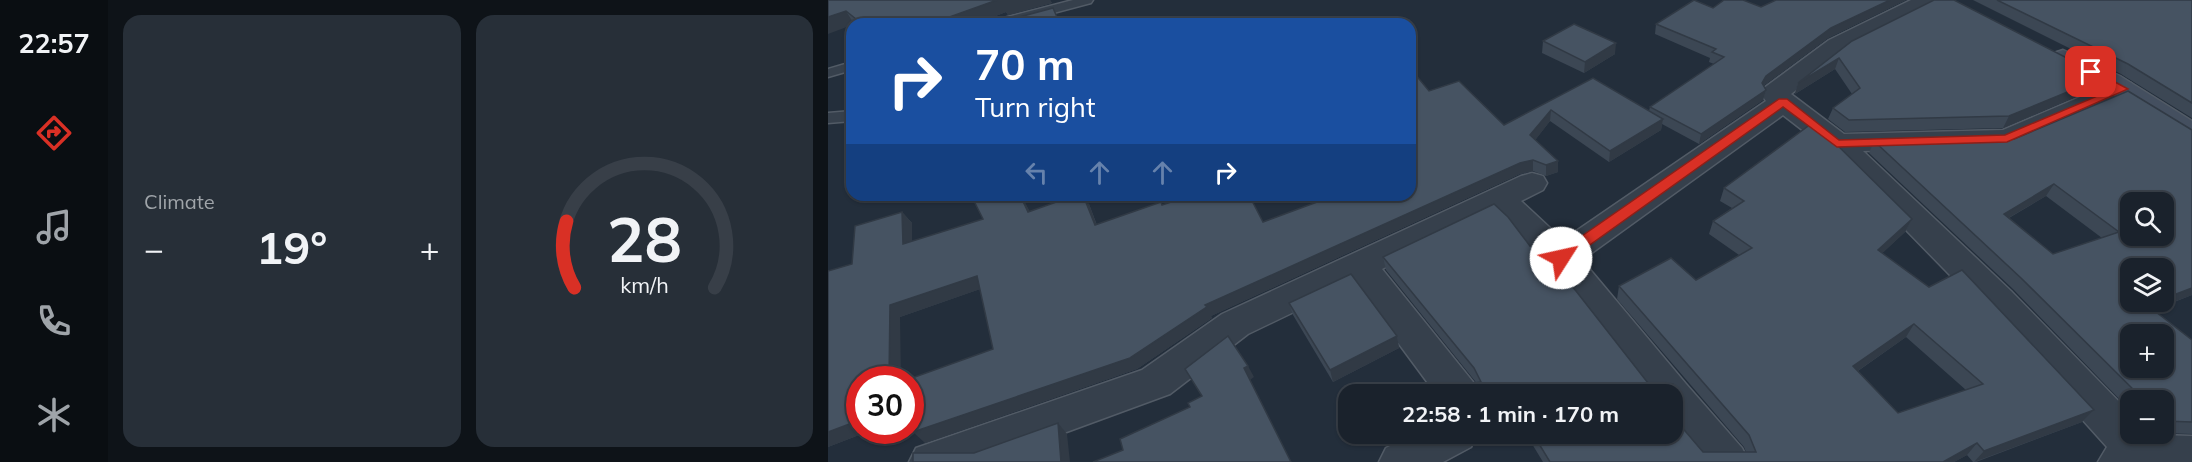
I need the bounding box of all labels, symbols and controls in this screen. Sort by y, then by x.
text: 22:57 [18,26,90,60]
text: 70 m [975,38,1075,91]
icon: right [876,42,954,120]
pin [2065,46,2116,97]
icon: arrive [2074,55,2107,88]
text: Turn right [975,90,1095,124]
icon: directions [33,112,75,154]
icon: left [1020,156,1053,189]
icon: ahead [1083,156,1116,189]
icon: ahead [1146,156,1179,189]
icon: right [1209,156,1242,189]
text: Climate [144,189,215,214]
map controls [2120,192,2174,444]
button: search [2120,192,2174,246]
text: 28 [607,199,682,278]
icon: music [33,206,75,248]
text: 19° [256,219,327,275]
position arrow [1529,226,1593,290]
text: − [144,228,164,269]
text: + [420,228,440,269]
button: layers [2120,258,2174,312]
text: km/h [620,271,668,298]
icon: phone [33,300,75,342]
button: + [2120,324,2174,378]
speed limit sign: 30 [846,366,924,444]
button: − [2120,390,2174,444]
icon: climate [33,394,75,436]
text: 22:58 · 1 min · 170 m [1402,400,1619,428]

